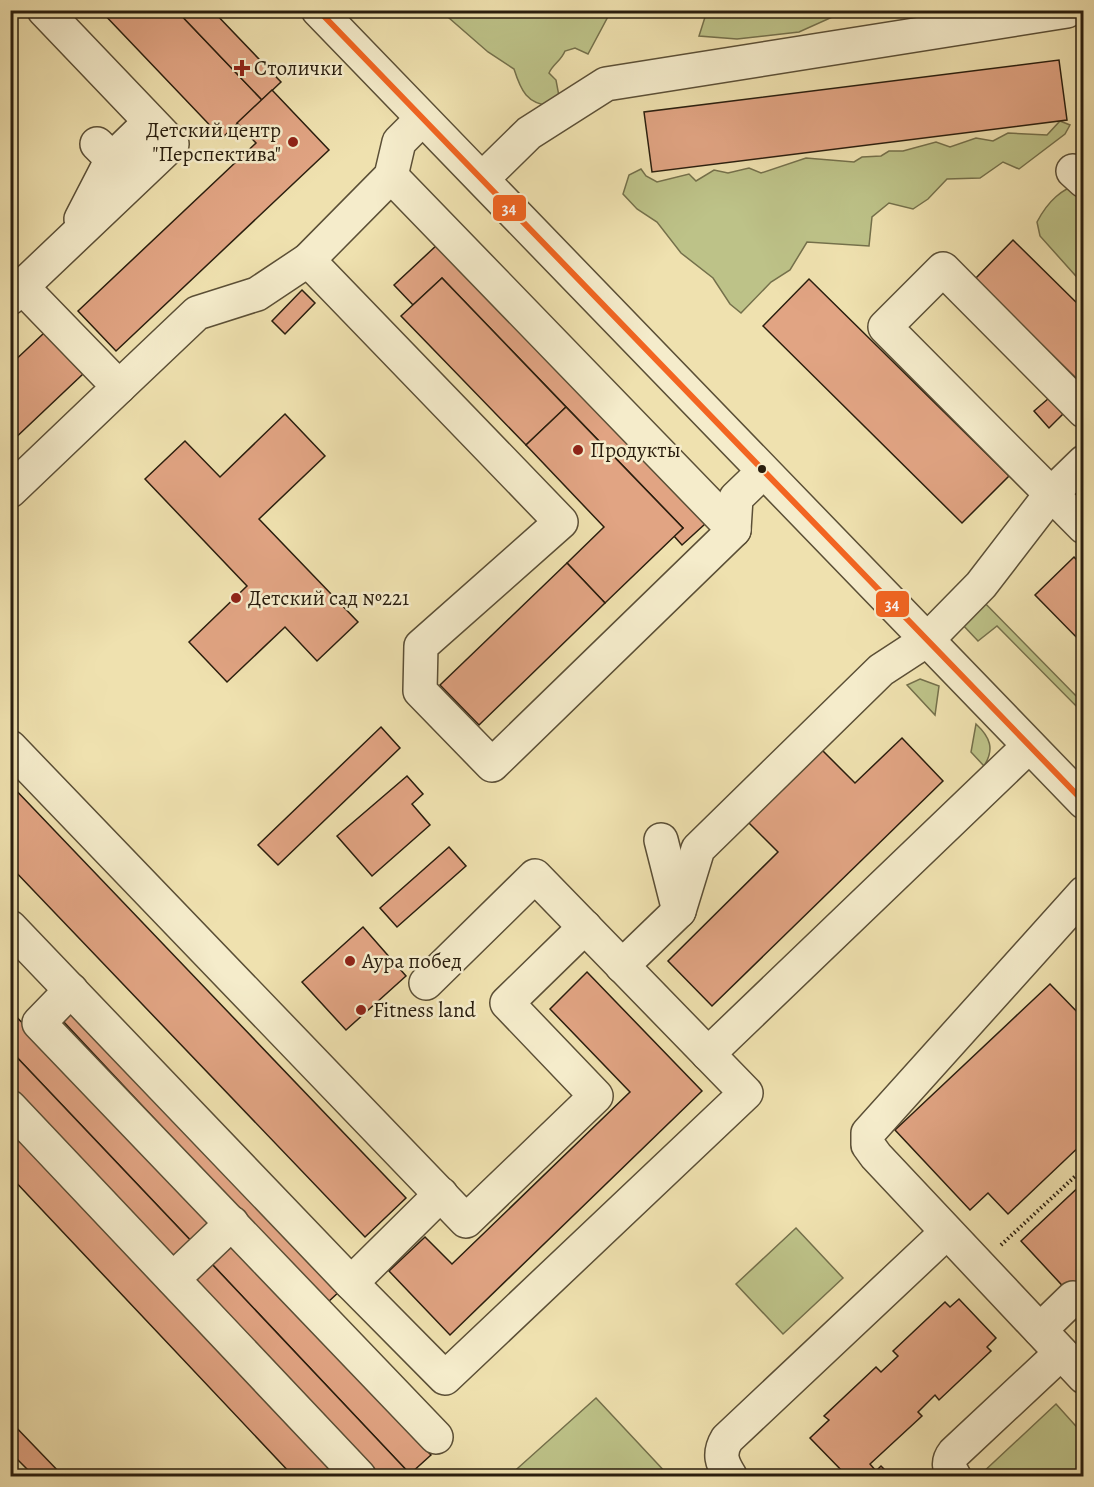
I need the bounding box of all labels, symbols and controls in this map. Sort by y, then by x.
place label: Столички [254,54,343,82]
marker: Столички [235,61,249,75]
place label: Детский центр "Перспектива" [146,116,281,168]
marker: Детский центр "Перспектива" [286,135,300,149]
line badge: 34 [492,194,527,222]
text: 34 [502,198,517,220]
place label: Продукты [590,436,681,464]
marker: Продукты [571,443,585,457]
unlabelled marker [756,463,768,475]
place label: Детский сад №221 [248,584,409,612]
line badge: 34 [875,590,910,618]
marker: Детский сад №221 [229,591,243,605]
text: 34 [885,594,900,616]
place label: Аура побед [361,947,462,975]
marker: Аура побед [343,954,357,968]
place label: Fitness land [373,996,477,1024]
marker: Fitness land [354,1003,368,1017]

